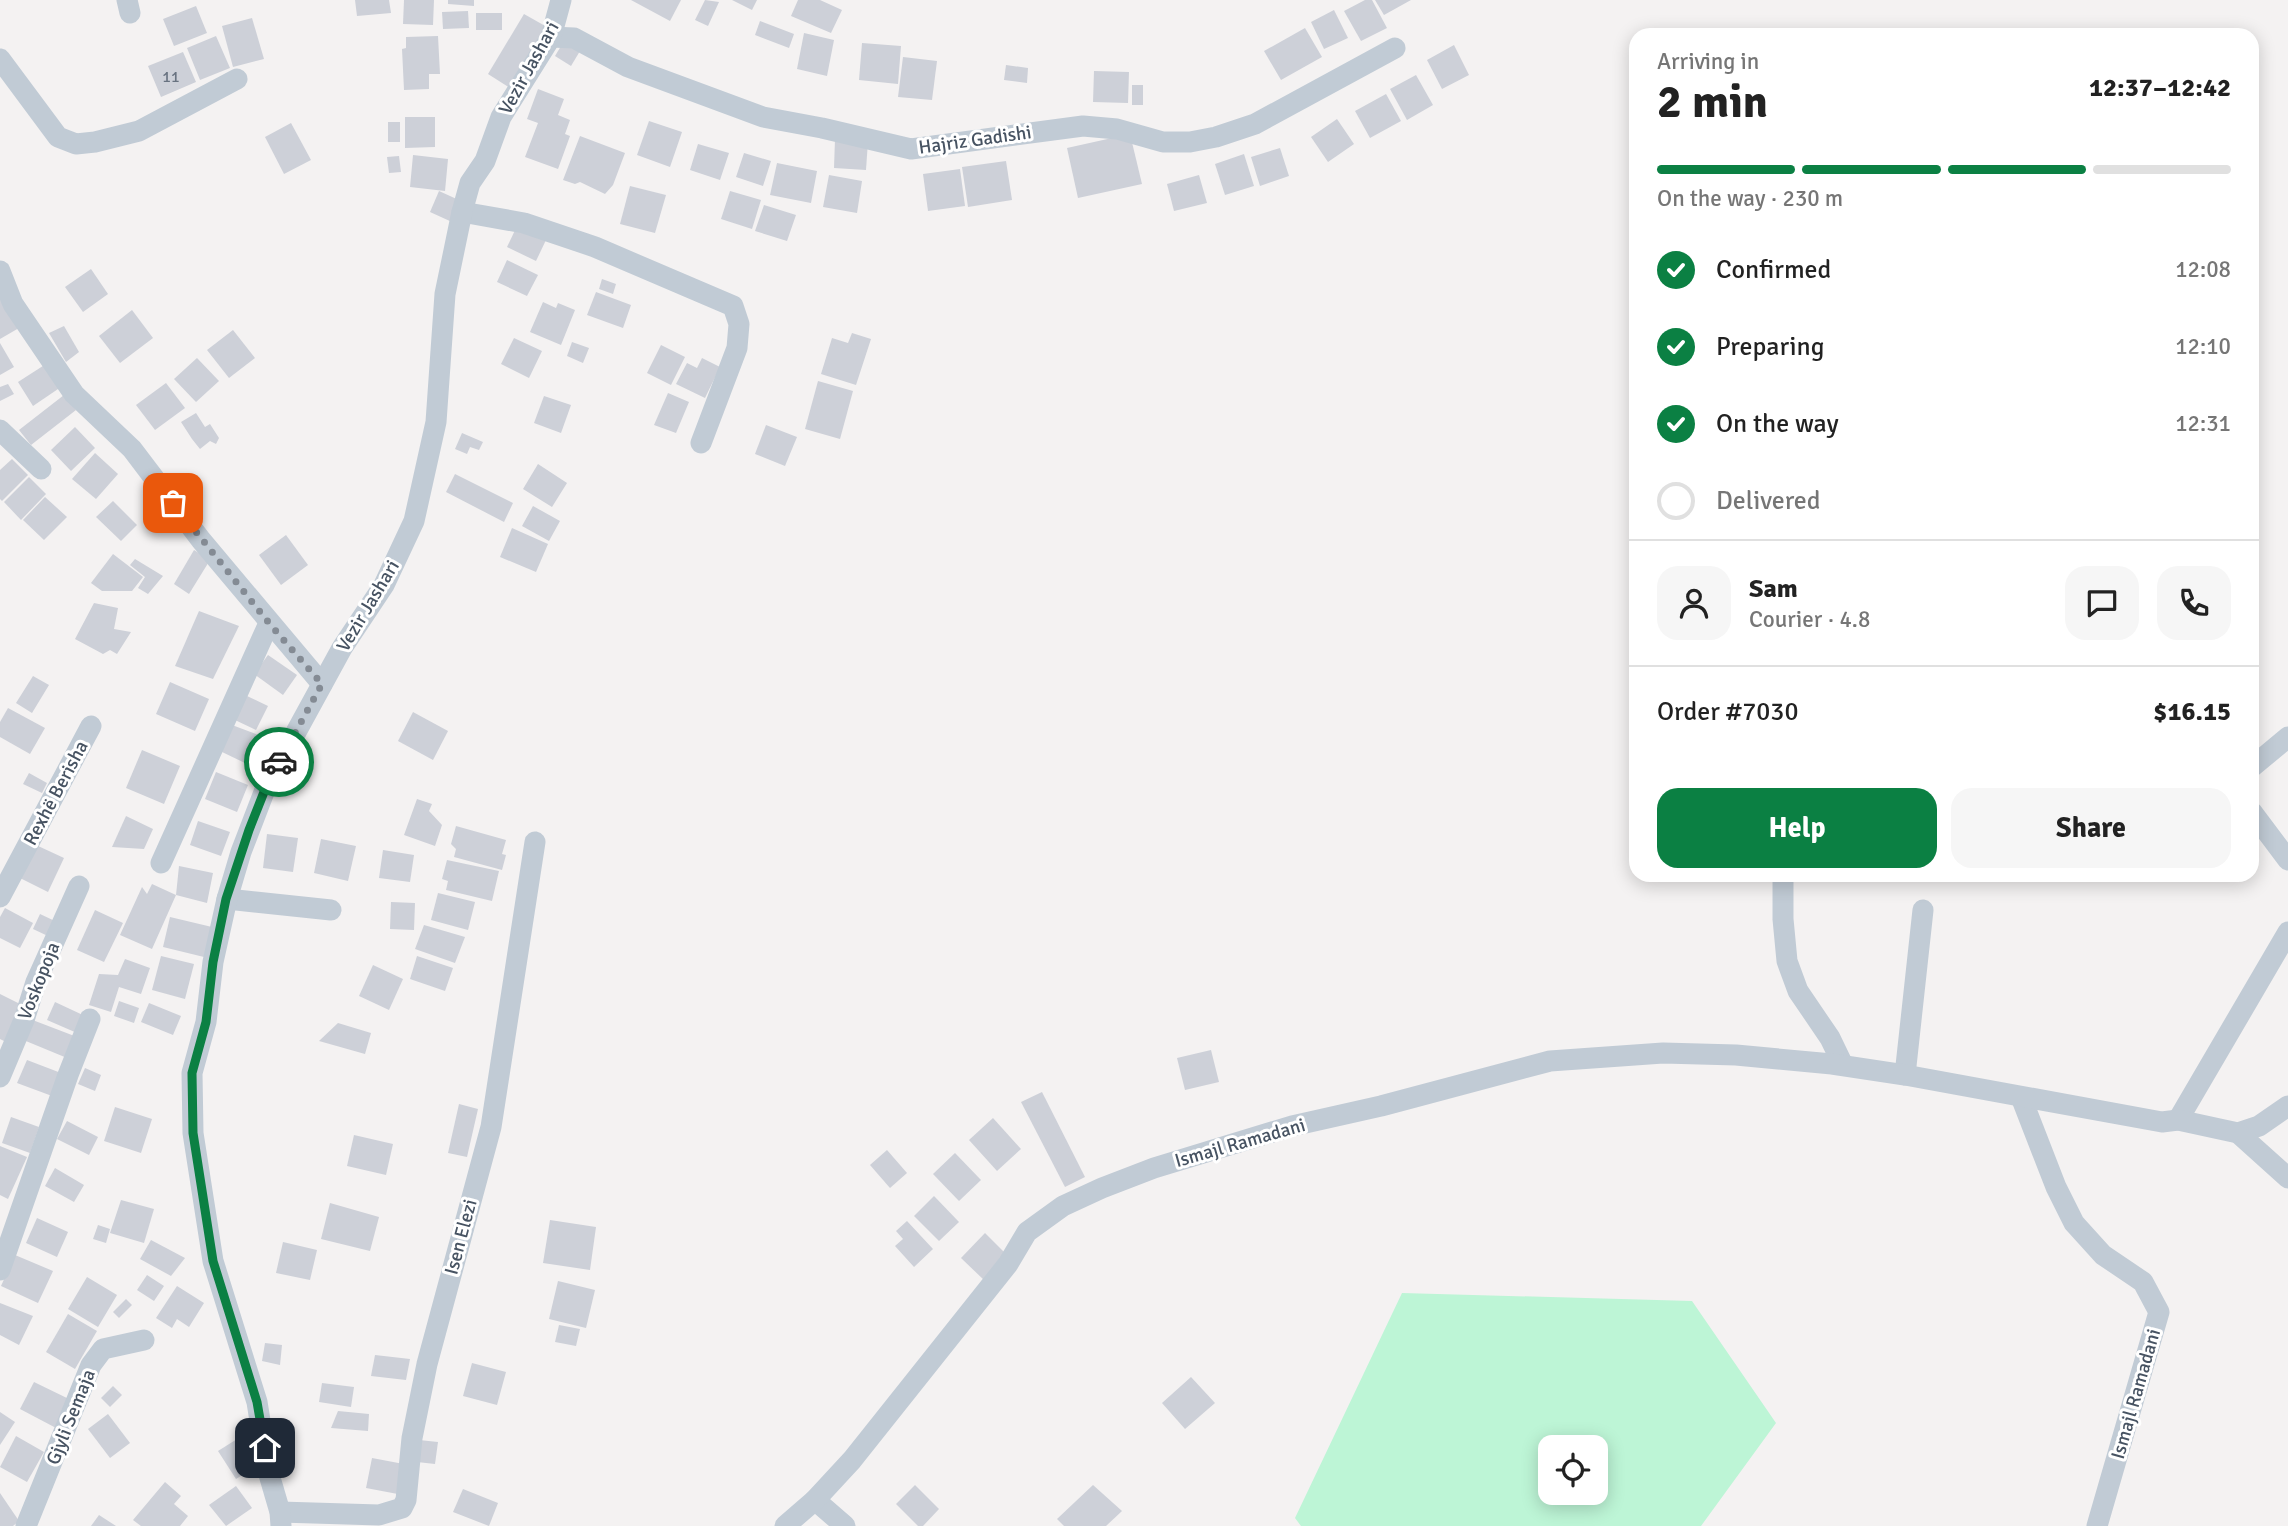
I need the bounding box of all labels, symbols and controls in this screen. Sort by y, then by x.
street label: Vezir Jashari [494,17,564,119]
text: Arriving in [1657,47,1759,76]
house number: 11 [162,67,180,87]
text: 12:37–12:42 [2089,72,2231,104]
text: 2 min [1657,74,1768,130]
street label: Hajriz Gadishi [917,120,1033,160]
text: On the way · 230 m [1657,184,1843,213]
icon: check [1657,251,1695,289]
text: Confirmed [1716,254,1831,286]
text: 12:08 [2175,255,2231,284]
icon: check [1657,328,1695,366]
text: Preparing [1716,331,1824,363]
text: 12:10 [2175,332,2231,361]
icon: check [1657,405,1695,443]
text: On the way [1716,408,1839,440]
text: 12:31 [2175,409,2231,438]
pin [143,473,203,533]
icon: bag [154,484,192,522]
text: Delivered [1716,485,1821,517]
street label: Vezir Jashari [331,556,405,656]
button: person [1657,566,1731,640]
button: chat [2065,566,2139,640]
button: phone [2157,566,2231,640]
text: Sam [1749,573,1798,605]
text: Courier · 4.8 [1749,605,1870,634]
text: Order #7030 [1657,696,1798,728]
text: $16.15 [2153,696,2231,728]
courier [244,727,314,797]
street label: Rexhë Berisha [18,737,94,849]
icon: car [260,743,298,781]
button: Help [1657,788,1937,868]
button: Share [1951,788,2231,868]
street label: Voskopoja [13,938,65,1024]
street label: Ismajl Ramadani [1172,1113,1308,1173]
street label: Isen Elezi [439,1197,483,1277]
street label: Ismajl Ramadani [2106,1326,2166,1462]
street label: Gjyli Semaja [41,1366,101,1468]
pin [235,1418,295,1478]
icon: home [246,1429,284,1467]
map controls [1538,1435,1608,1505]
button: locate [1538,1435,1608,1505]

